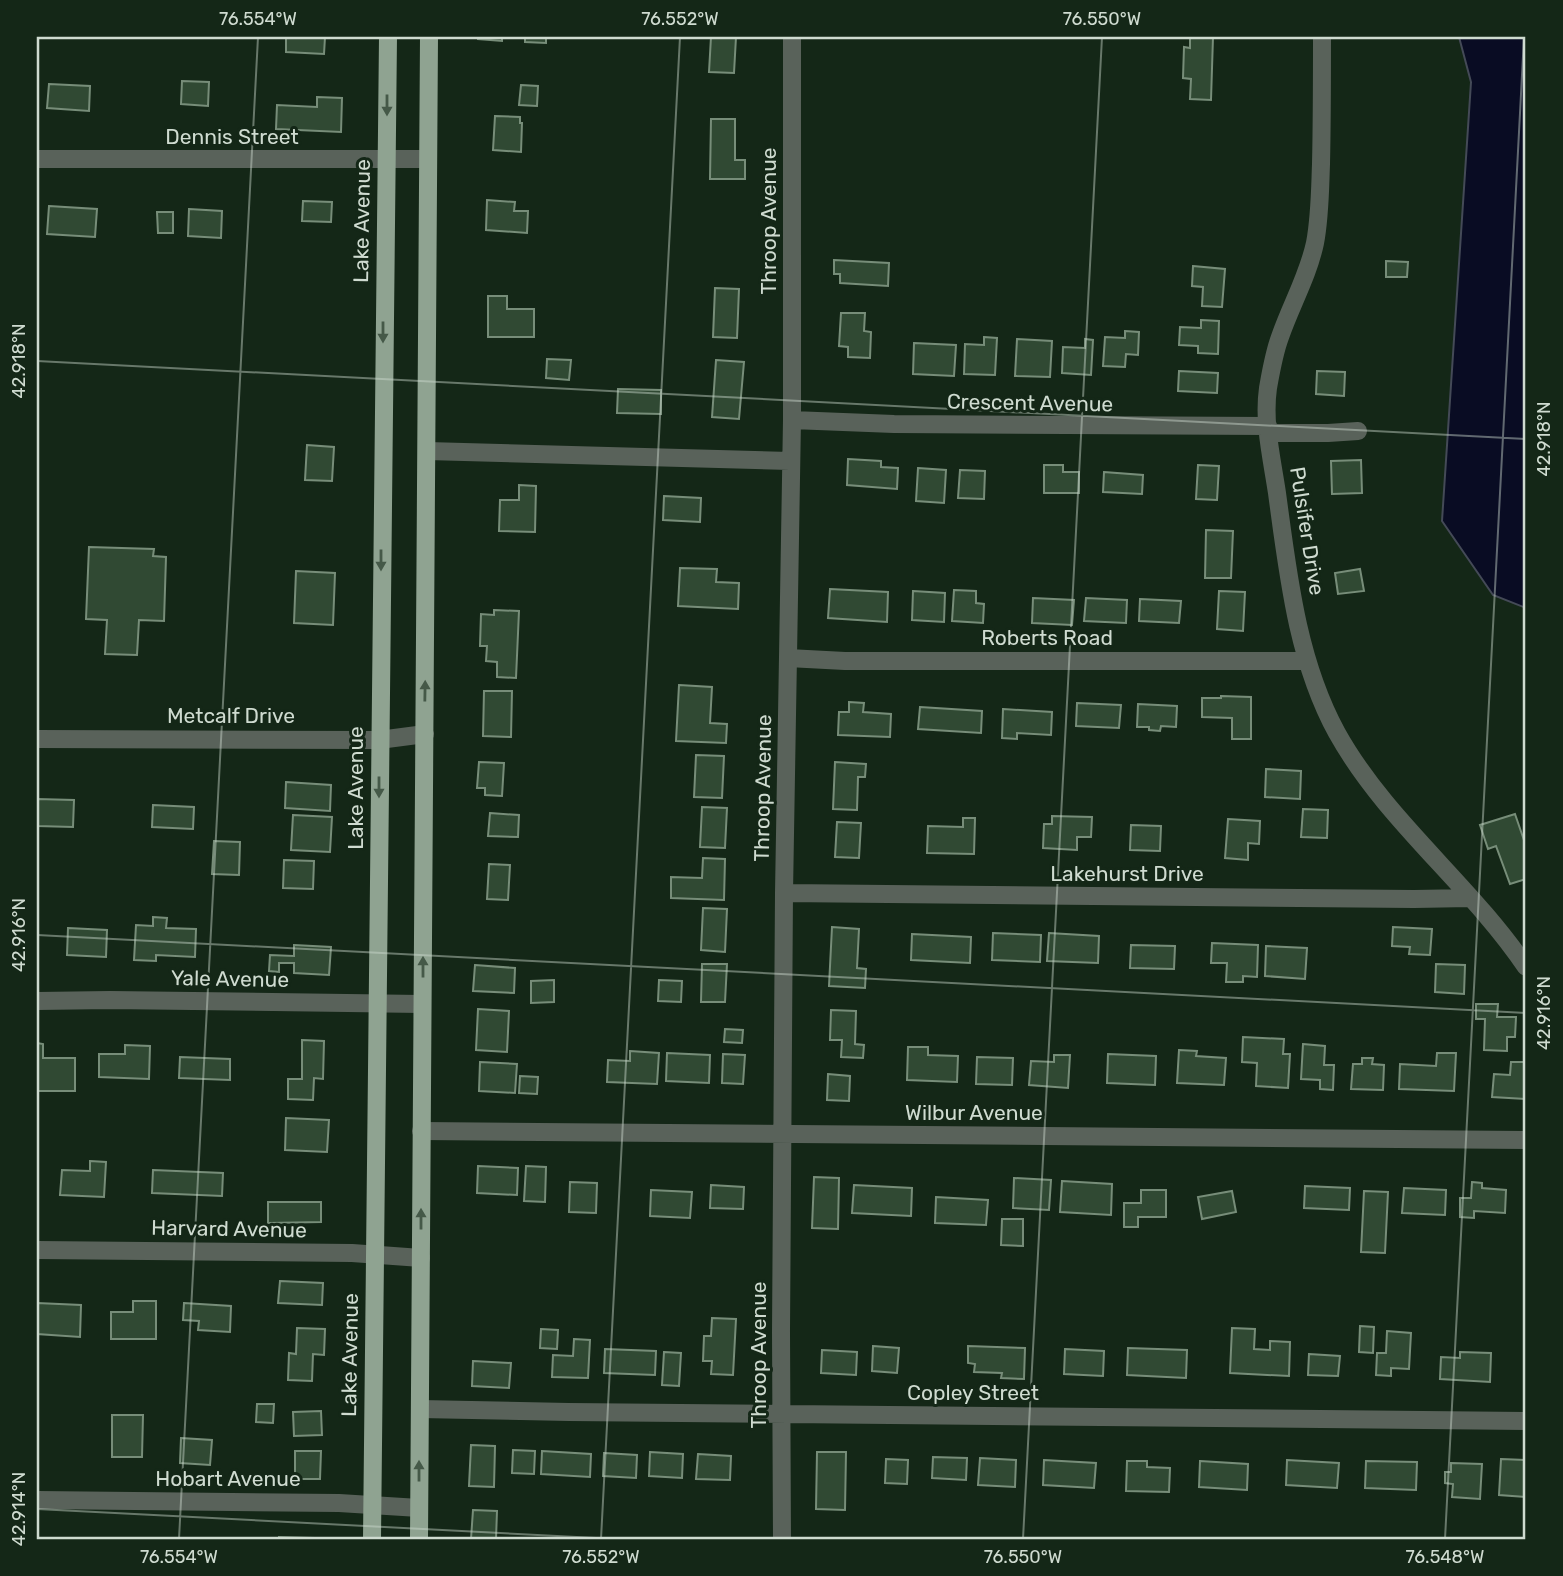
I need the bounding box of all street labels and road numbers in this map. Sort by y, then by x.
street label: Dennis Street [165,124,299,149]
street label: Throop Avenue [756,147,781,295]
street label: Lake Avenue [348,159,375,283]
street label: Crescent Avenue [947,389,1113,416]
street label: Pulsifer Drive [1285,465,1330,597]
street label: Roberts Road [981,625,1113,650]
street label: Metcalf Drive [167,703,295,728]
street label: Throop Avenue [749,714,776,862]
street label: Lake Avenue [343,726,368,850]
street label: Lakehurst Drive [1050,861,1204,886]
street label: Yale Avenue [171,965,289,992]
street label: Wilbur Avenue [905,1100,1043,1125]
street label: Harvard Avenue [151,1215,307,1242]
street label: Throop Avenue [746,1281,771,1429]
street label: Lake Avenue [336,1293,363,1417]
street label: Copley Street [907,1380,1039,1405]
street label: Hobart Avenue [155,1466,301,1491]

